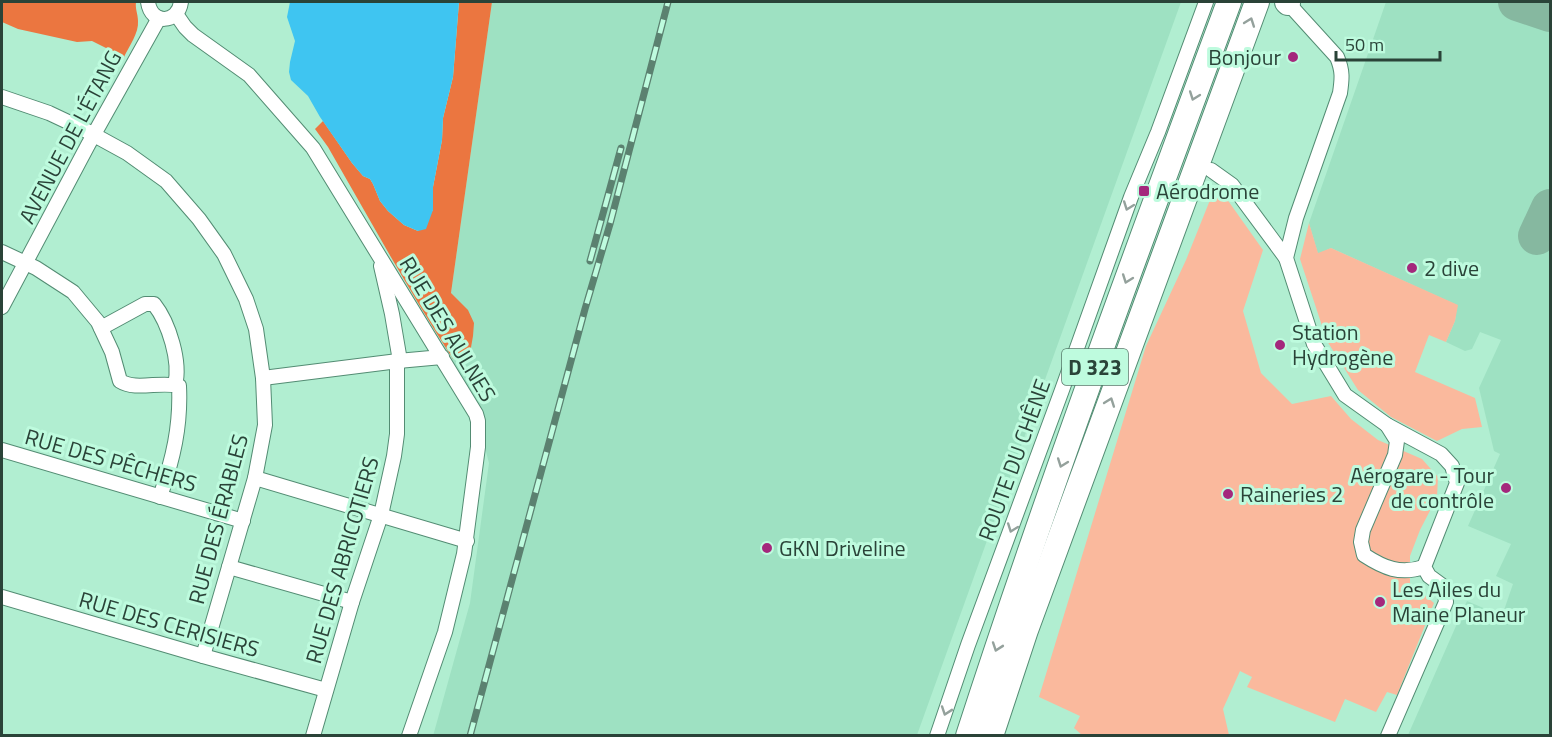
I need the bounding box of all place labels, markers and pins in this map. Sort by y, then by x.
place label: Bonjour [1208,40,1281,74]
marker: Bonjour [1286,50,1300,64]
place label: Aérodrome [1156,174,1259,208]
marker: Aérodrome [1137,184,1151,198]
place label: 2 dive [1424,251,1479,285]
marker: 2 dive [1405,261,1419,275]
place label: Station Hydrogène [1292,315,1393,374]
marker: Station Hydrogène [1273,338,1287,352]
place label: Aérogare - Tour de contrôle [1350,458,1494,517]
place label: Raineries 2 [1240,477,1343,511]
marker: Aérogare - Tour de contrôle [1499,481,1513,495]
marker: Raineries 2 [1221,487,1235,501]
place label: GKN Driveline [779,531,906,565]
marker: GKN Driveline [760,541,774,555]
place label: Les Ailes du Maine Planeur [1392,572,1526,631]
marker: Les Ailes du Maine Planeur [1373,595,1387,609]

